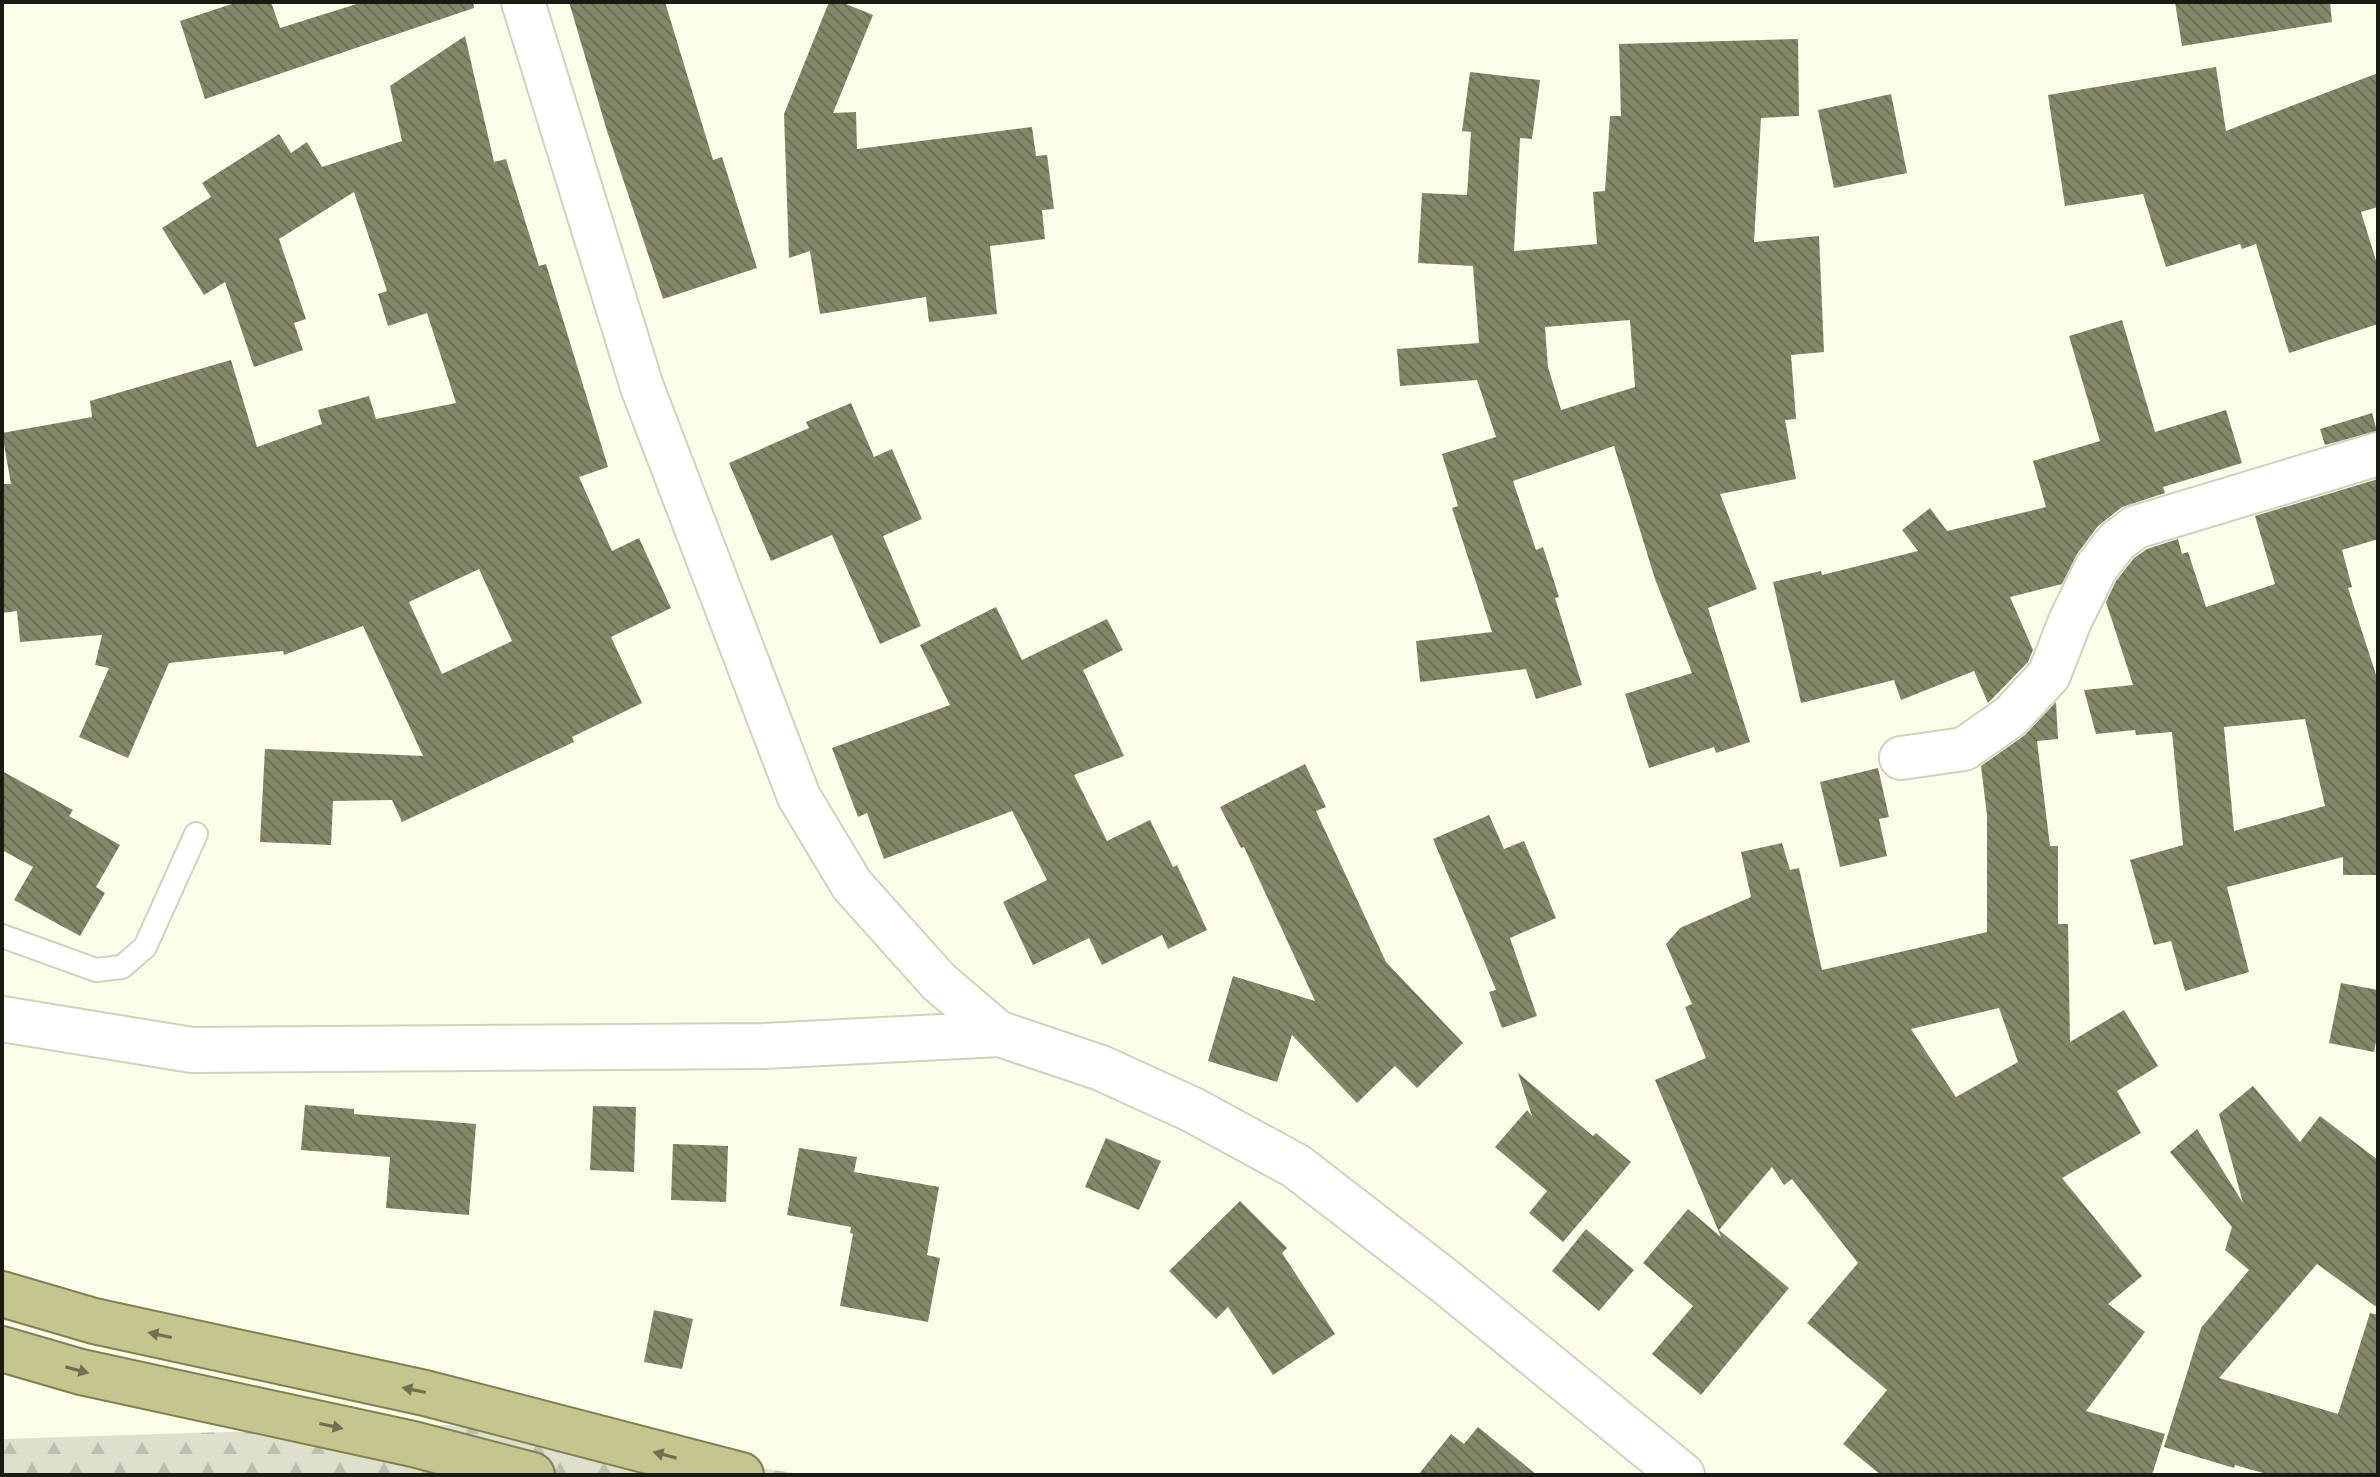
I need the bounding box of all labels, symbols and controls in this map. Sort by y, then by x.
one-way arrow [147,1328,172,1341]
one-way arrow [64,1365,89,1377]
one-way arrow [401,1383,426,1396]
one-way arrow [319,1420,344,1433]
one-way arrow [653,1449,678,1461]

